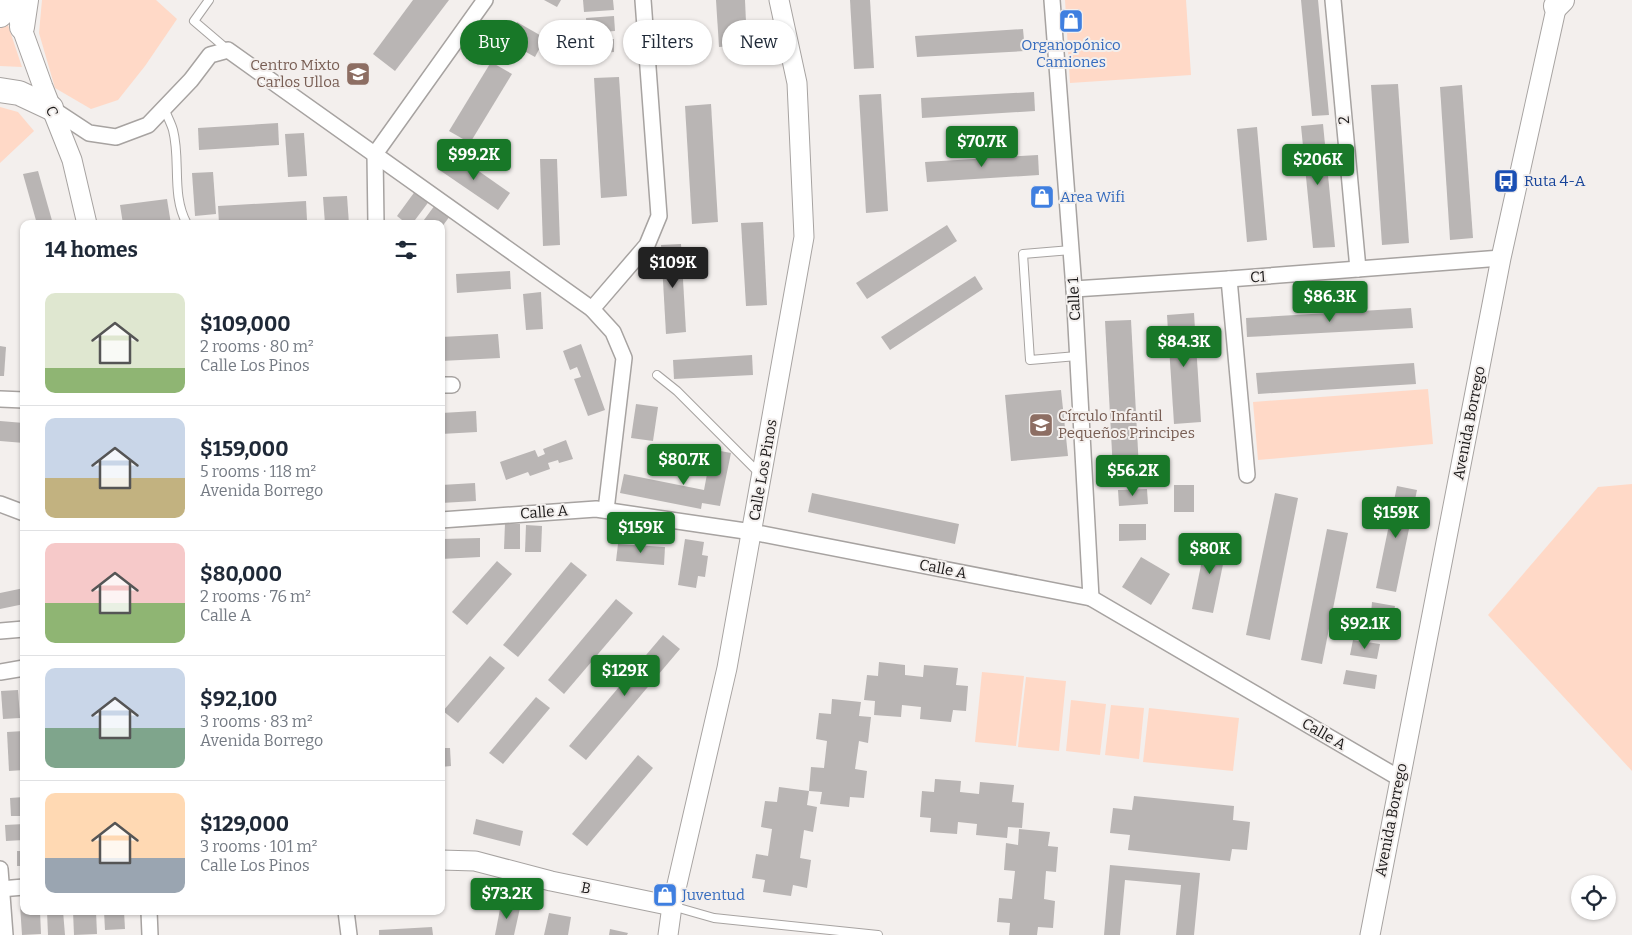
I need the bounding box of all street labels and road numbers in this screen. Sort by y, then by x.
street label: C [42,103,62,119]
street label: 2 [1335,115,1353,125]
street label: C1 [1250,267,1266,287]
street label: Calle 1 [1064,277,1084,321]
street label: Avenida Borrego [1449,365,1489,481]
street label: Calle Los Pinos [745,418,781,522]
street label: Calle A [519,501,569,523]
street label: Calle A [918,556,969,582]
street label: Calle A [1299,714,1350,754]
street label: Avenida Borrego [1371,762,1411,878]
street label: B [580,878,592,898]

